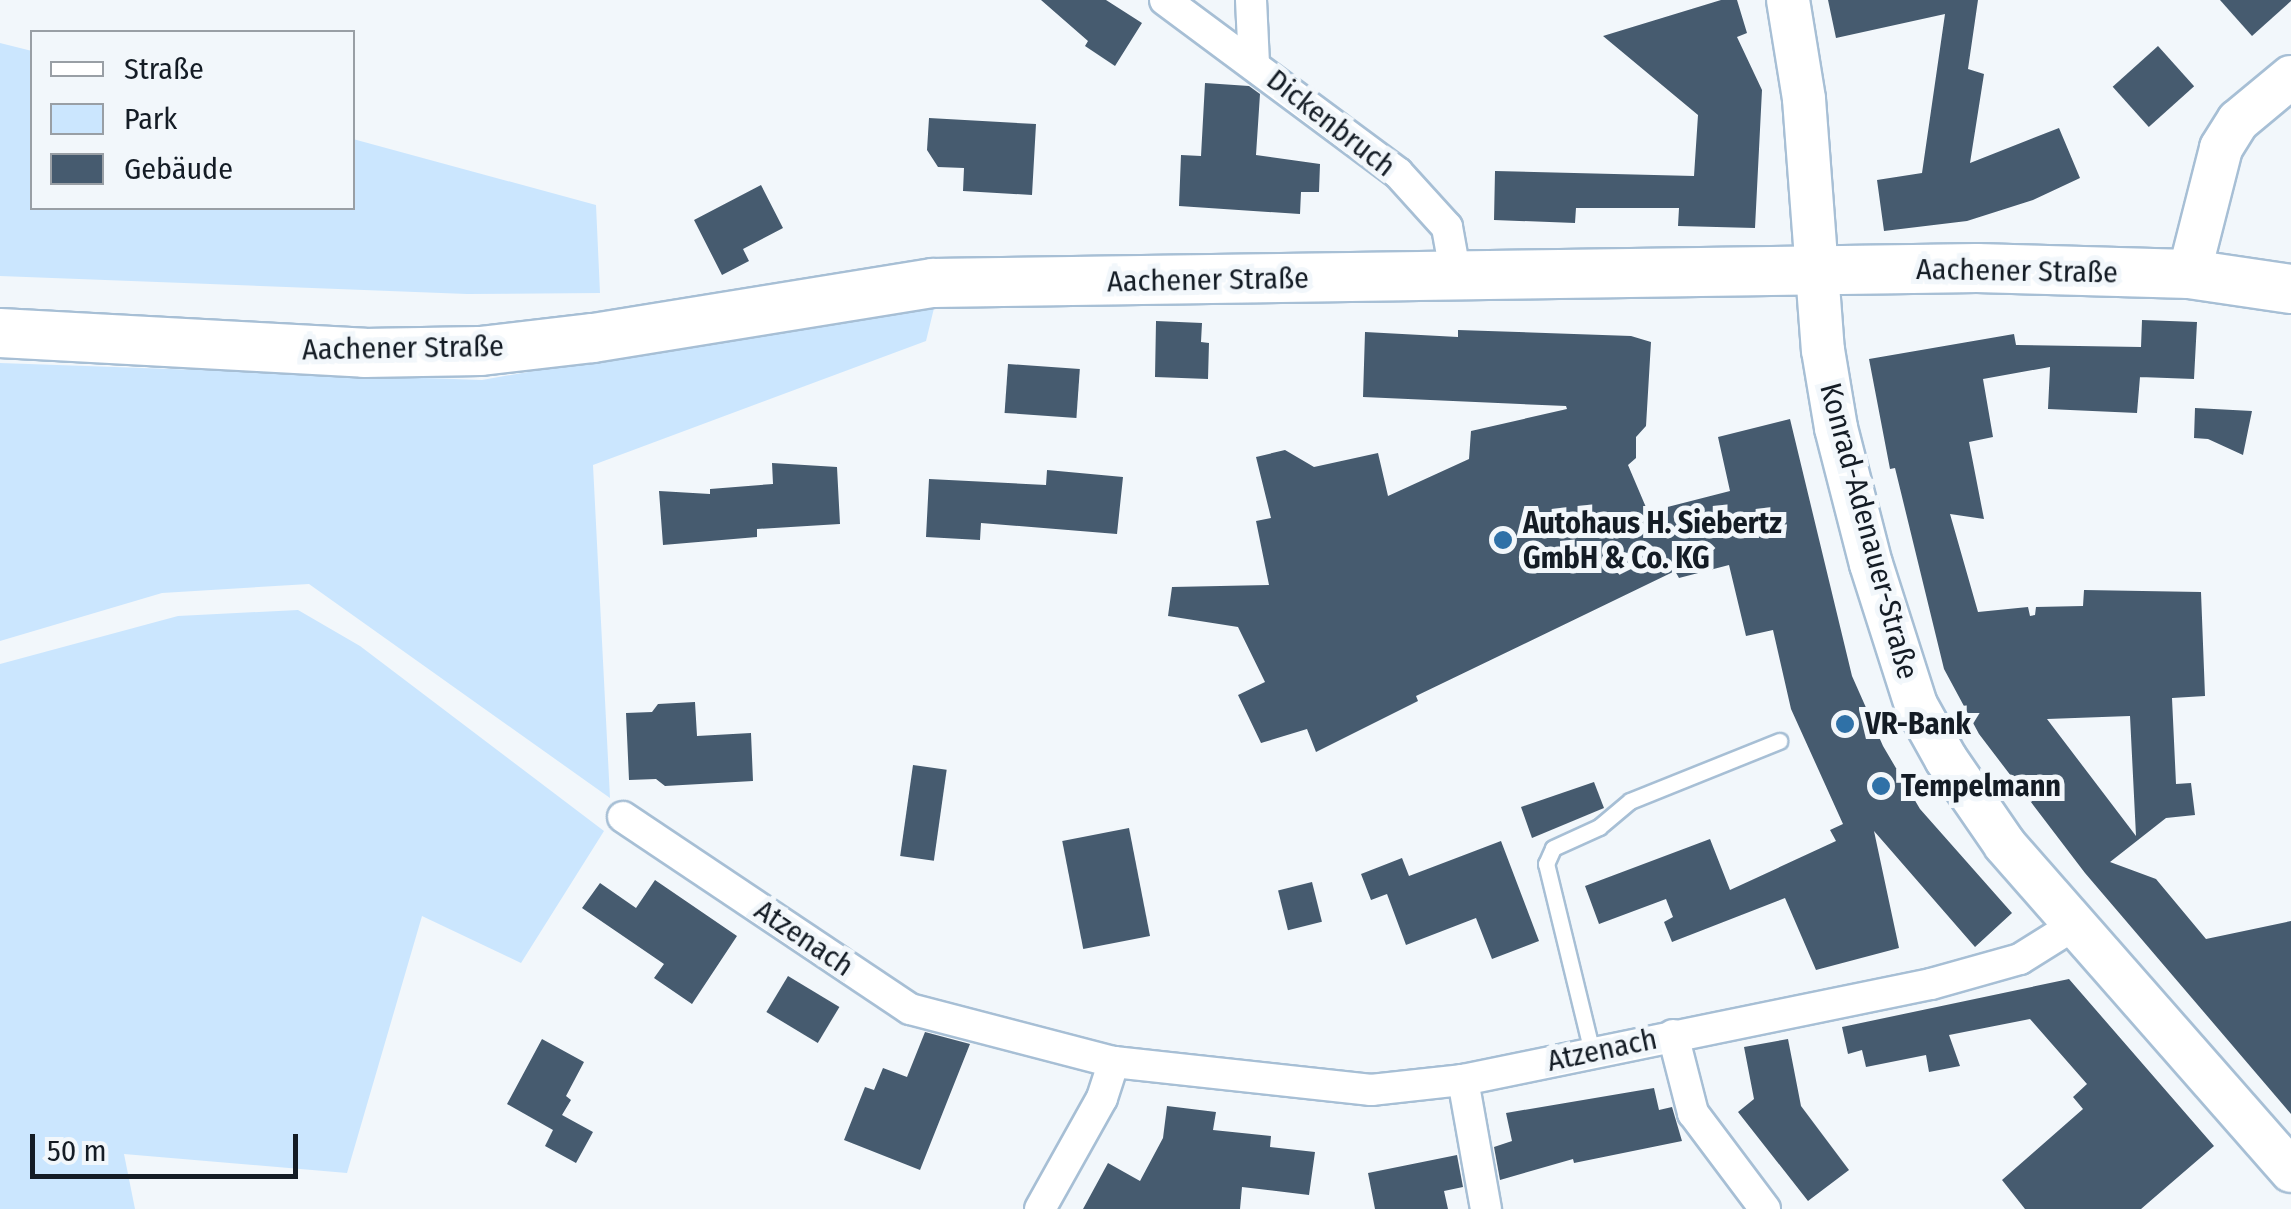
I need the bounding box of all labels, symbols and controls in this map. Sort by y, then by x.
legend [30,30,355,210]
text: Straße [124,51,204,87]
street label: Dickenbruch [1260,62,1402,184]
text: Park [124,101,177,137]
text: Gebäude [124,151,233,187]
street label: Aachener Straße [1916,251,2118,291]
street label: Aachener Straße [1107,260,1309,300]
street label: Aachener Straße [302,328,504,368]
street label: Konrad-Adenauer-Straße [1812,379,1926,683]
place label: Autohaus H. Siebertz GmbH & Co. KG [1523,505,1782,576]
marker: Autohaus H. Siebertz GmbH & Co. KG [1492,529,1514,551]
place label: VR-Bank [1865,706,1971,742]
marker: VR-Bank [1834,713,1856,735]
place label: Tempelmann [1901,768,2061,804]
marker: Tempelmann [1870,775,1892,797]
street label: Atzenach [748,892,860,984]
street label: Atzenach [1544,1021,1660,1079]
scale bar [35,1114,302,1176]
text: 50 m [47,1133,107,1169]

